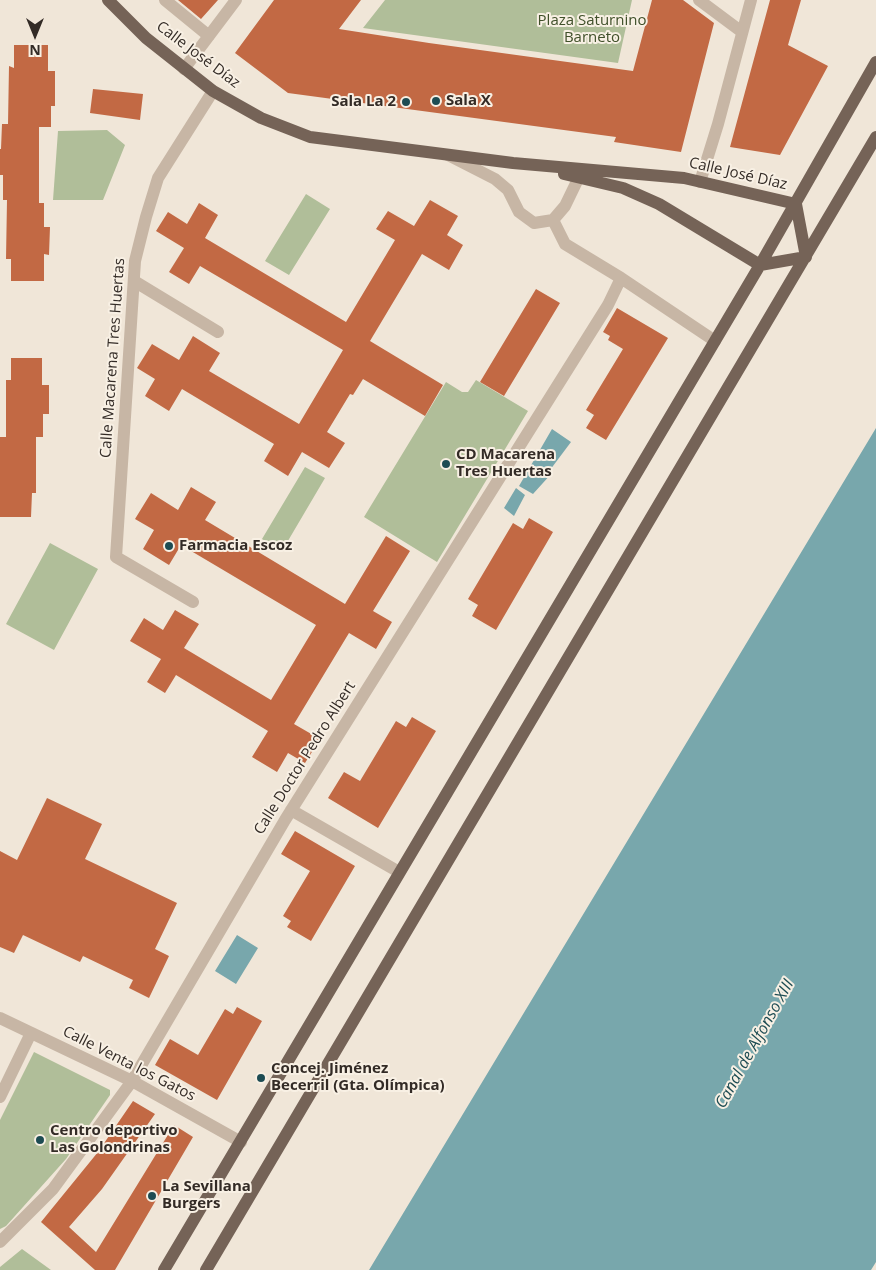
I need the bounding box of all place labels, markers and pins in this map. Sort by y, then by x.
place label: Sala X [446,92,491,110]
place label: Sala La 2 [331,93,396,111]
marker: Sala X [430,95,442,107]
marker: Sala La 2 [400,96,412,108]
place label: CD Macarena Tres Huertas [456,446,555,481]
marker: CD Macarena Tres Huertas [440,458,452,470]
place label: Farmacia Escoz [179,537,292,555]
marker: Farmacia Escoz [163,540,175,552]
place label: Concej. Jiménez Becerril (Gta. Olímpica) [271,1060,445,1095]
marker: Concej. Jiménez Becerril (Gta. Olímpica) [255,1072,267,1084]
place label: Centro deportivo Las Golondrinas [50,1122,178,1157]
marker: Centro deportivo Las Golondrinas [34,1134,46,1146]
place label: La Sevillana Burgers [162,1178,251,1213]
marker: La Sevillana Burgers [146,1190,158,1202]

